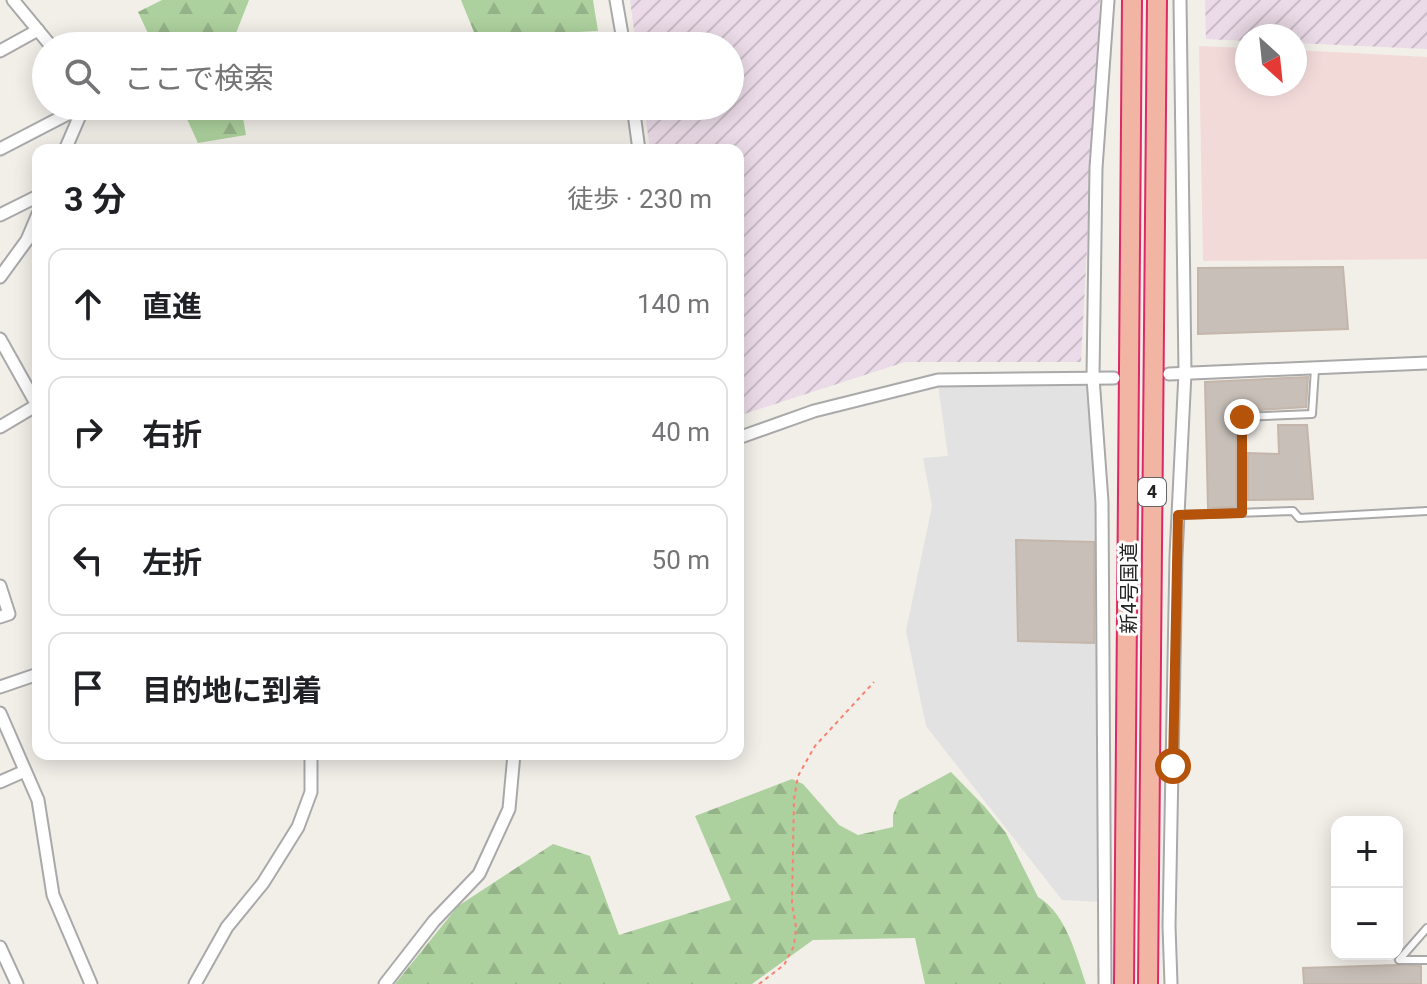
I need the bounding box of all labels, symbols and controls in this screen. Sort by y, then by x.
north arrow [1235,24,1307,96]
search box [32,32,744,120]
icon: search [60,54,104,98]
text: ここで検索 [124,61,274,96]
text: 3 分 [64,179,126,219]
text: 徒歩 · 230 m [567,184,712,214]
icon: ahead [66,282,110,326]
text: 直進 [142,289,202,324]
text: 140 m [637,289,710,319]
route end [1224,399,1260,435]
icon: right [66,410,110,454]
text: 右折 [142,417,202,452]
text: 40 m [652,417,710,447]
road number: 4 [1138,478,1166,506]
icon: left [66,538,110,582]
street label: 新4号国道 [1117,542,1141,634]
text: 左折 [142,545,202,580]
text: 50 m [652,545,710,575]
icon: arrive [66,666,110,710]
text: 目的地に到着 [142,673,322,708]
route start [1155,748,1191,784]
map controls [1331,816,1403,960]
button: + [1331,816,1403,888]
button: − [1331,888,1403,960]

